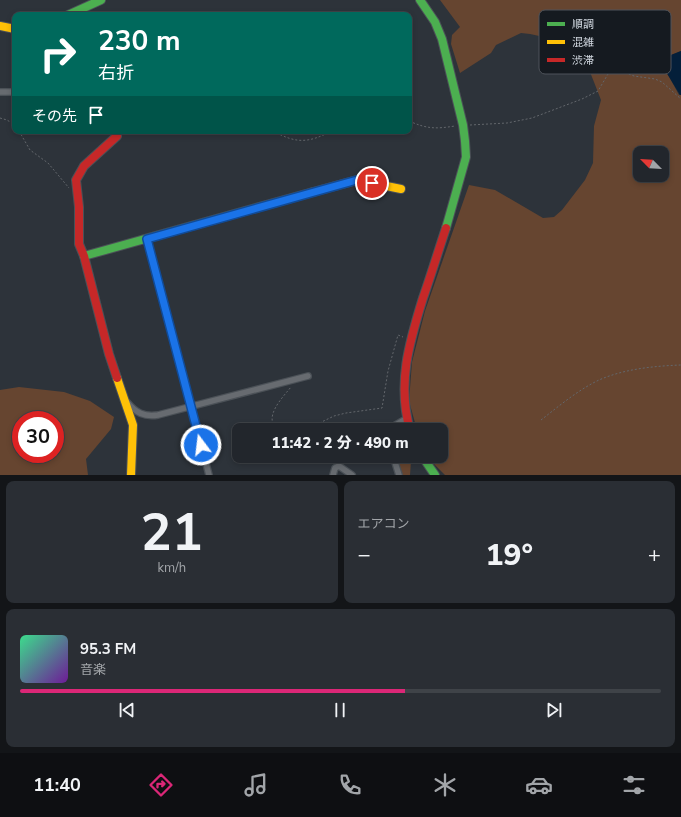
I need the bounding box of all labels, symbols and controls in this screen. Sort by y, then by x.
legend [539,10,671,74]
text: 順調 [572,17,594,32]
text: 230 m [98,22,181,60]
icon: right [32,28,84,80]
text: 混雑 [572,35,594,50]
text: 渋滞 [572,53,594,68]
text: 右折 [98,61,134,85]
icon: arrive [85,104,107,126]
text: その先 [32,106,77,126]
north arrow [633,146,669,182]
map controls [633,146,669,182]
pin [355,166,389,200]
icon: arrive [361,172,383,194]
speed limit sign: 30 [12,411,64,463]
position arrow [180,424,222,466]
text: 11:42 · 2 分 · 490 m [271,433,409,453]
text: 21 [141,497,203,568]
text: エアコン [358,515,410,533]
text: 19° [485,535,533,576]
text: − [358,540,371,570]
text: + [648,540,661,570]
text: km/h [157,559,186,577]
text: 95.3 FM [80,639,136,659]
text: 音楽 [80,661,106,679]
icon: previous [116,699,138,721]
icon: pause [329,699,351,721]
icon: next [543,699,565,721]
icon: directions [147,771,175,799]
icon: music [242,771,270,799]
icon: phone [336,771,364,799]
icon: climate [431,771,459,799]
icon: car [525,771,553,799]
icon: filters [620,771,648,799]
text: 11:40 [33,773,81,797]

